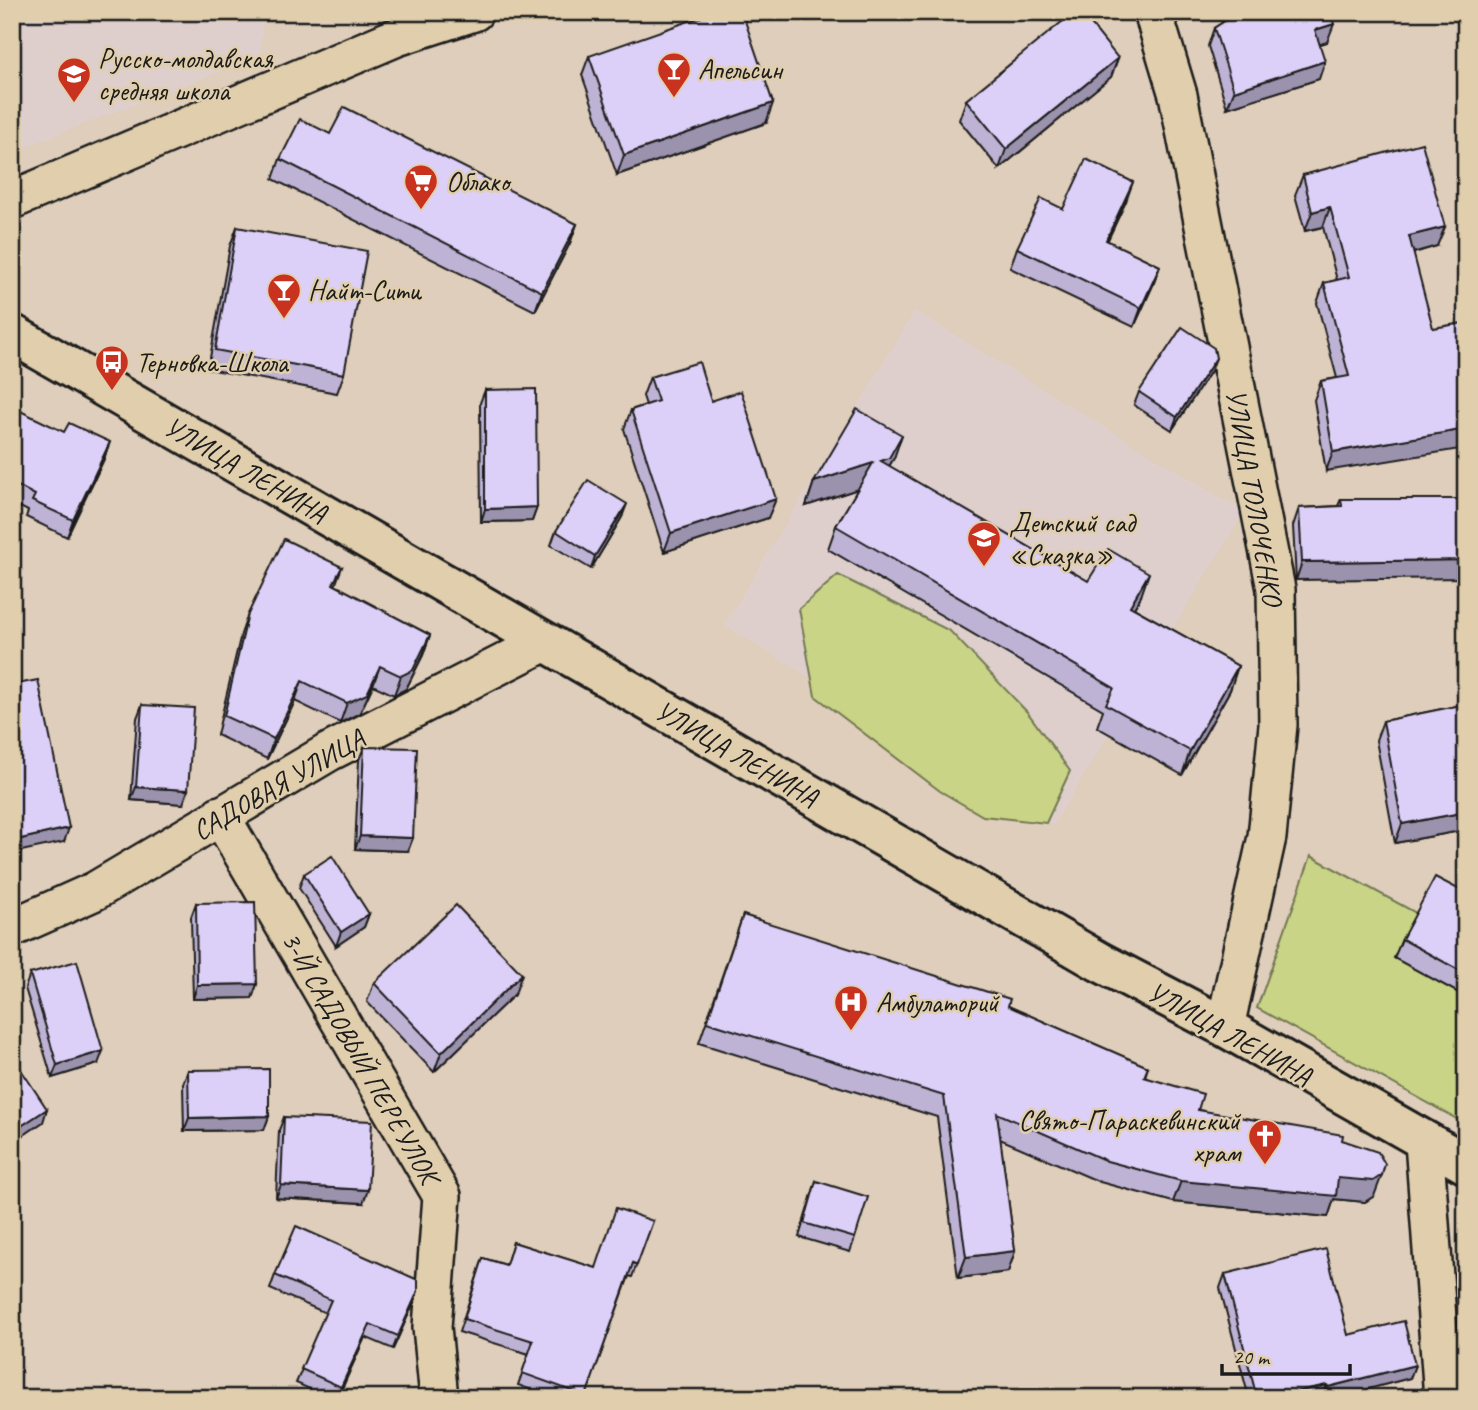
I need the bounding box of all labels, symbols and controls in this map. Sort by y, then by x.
place label: Русско-молдавская средняя школа [98,41,273,108]
bar icon: Апельсин [655,50,693,99]
place label: Апельсин [698,52,784,87]
school or university icon: Русско-молдавская средняя школа [55,55,93,104]
supermarket icon: Облако [402,162,440,211]
place label: Облако [446,164,512,199]
bar icon: Найт-Сити [265,271,303,320]
place label: Найт-Сити [308,273,422,308]
bus stop icon: Терновка-Школа [93,343,131,392]
place label: Терновка-Школа [136,345,290,380]
street label: УЛИЦА ТОЛОЧЕНКО [1218,386,1291,611]
street label: УЛИЦА ЛЕНИНА [158,409,334,531]
place label: Детский сад «Сказка» [1009,505,1138,572]
school or university icon: Детский сад «Сказка» [965,519,1003,568]
street label: УЛИЦА ЛЕНИНА [649,693,825,815]
street label: САДОВАЯ УЛИЦА [186,720,372,848]
street label: 3-Й САДОВЫЙ ПЕРЕУЛОК [274,925,450,1195]
street label: УЛИЦА ЛЕНИНА [1141,974,1319,1093]
hospital icon: Амбулаторий [832,983,870,1032]
place label: Амбулаторий [876,985,1000,1020]
place label: Свято-Параскевинский храм [1018,1103,1242,1170]
church icon: Свято-Параскевинский храм [1246,1117,1284,1166]
scale bar [1222,1333,1350,1377]
text: 20 m [1233,1344,1271,1370]

